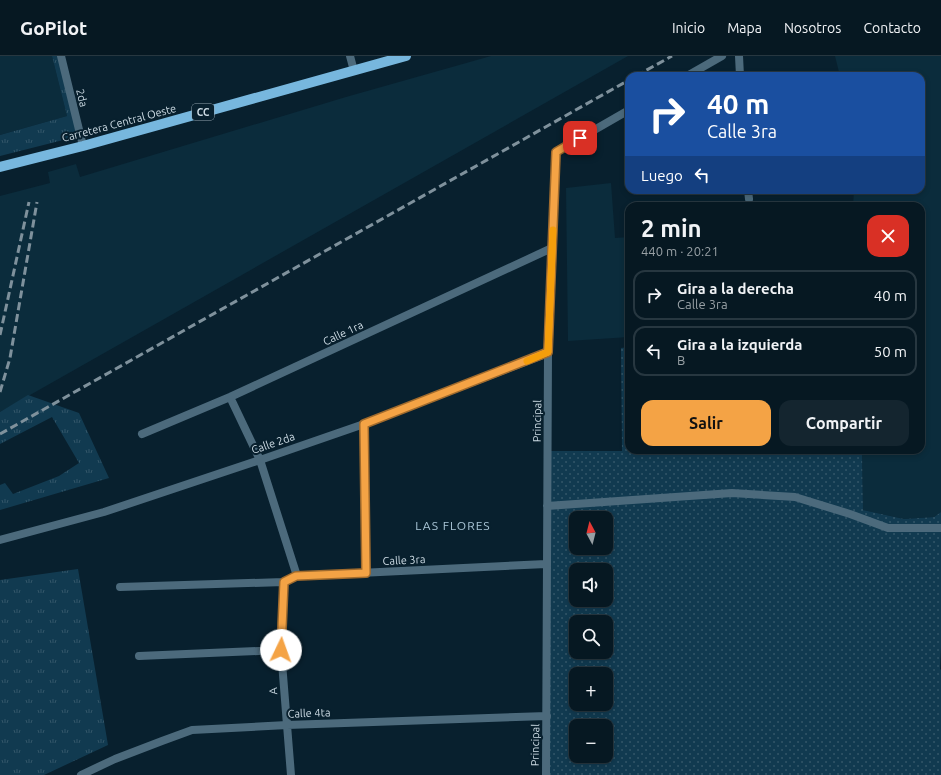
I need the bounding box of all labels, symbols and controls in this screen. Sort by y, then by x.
text: GoPilot [20,17,87,39]
text: Inicio [672,20,705,36]
text: Mapa [727,20,762,36]
text: Nosotros [784,20,841,36]
text: Contacto [863,20,921,36]
street label: 2da [74,88,90,108]
icon: right [641,88,693,140]
text: 40 m [707,88,769,119]
street label: Carretera Central Oeste [61,102,177,144]
road number: CC [192,104,214,120]
pin [563,121,597,155]
text: Calle 3ra [707,121,777,141]
icon: arrive [569,127,591,149]
icon: left [691,164,713,186]
text: Luego [641,167,683,184]
text: 2 min [641,215,702,242]
button: close [867,215,909,257]
text: 440 m · 20:21 [641,244,719,258]
text: Gira a la derecha [677,280,794,297]
icon: right [643,284,665,306]
text: 40 m [874,287,907,304]
text: Calle 3ra [677,297,728,311]
street label: Calle 1ra [321,319,365,347]
text: Gira a la izquierda [677,336,803,353]
icon: left [643,340,665,362]
text: 50 m [874,343,907,360]
text: B [677,353,685,367]
street label: Principal [531,400,543,442]
button: Salir [641,400,771,446]
button: Compartir [779,400,909,446]
street label: Calle 2da [250,430,296,456]
north arrow [569,511,613,555]
map controls [569,511,613,763]
district label: LAS FLORES [415,519,491,532]
street label: Calle 3ra [382,553,426,567]
button: sound [569,563,613,607]
button: search [569,615,613,659]
position arrow [260,629,302,671]
button: + [569,667,613,711]
street label: A [267,686,279,695]
street label: Calle 4ta [287,706,331,720]
button: − [569,719,613,763]
street label: Principal [529,724,541,766]

